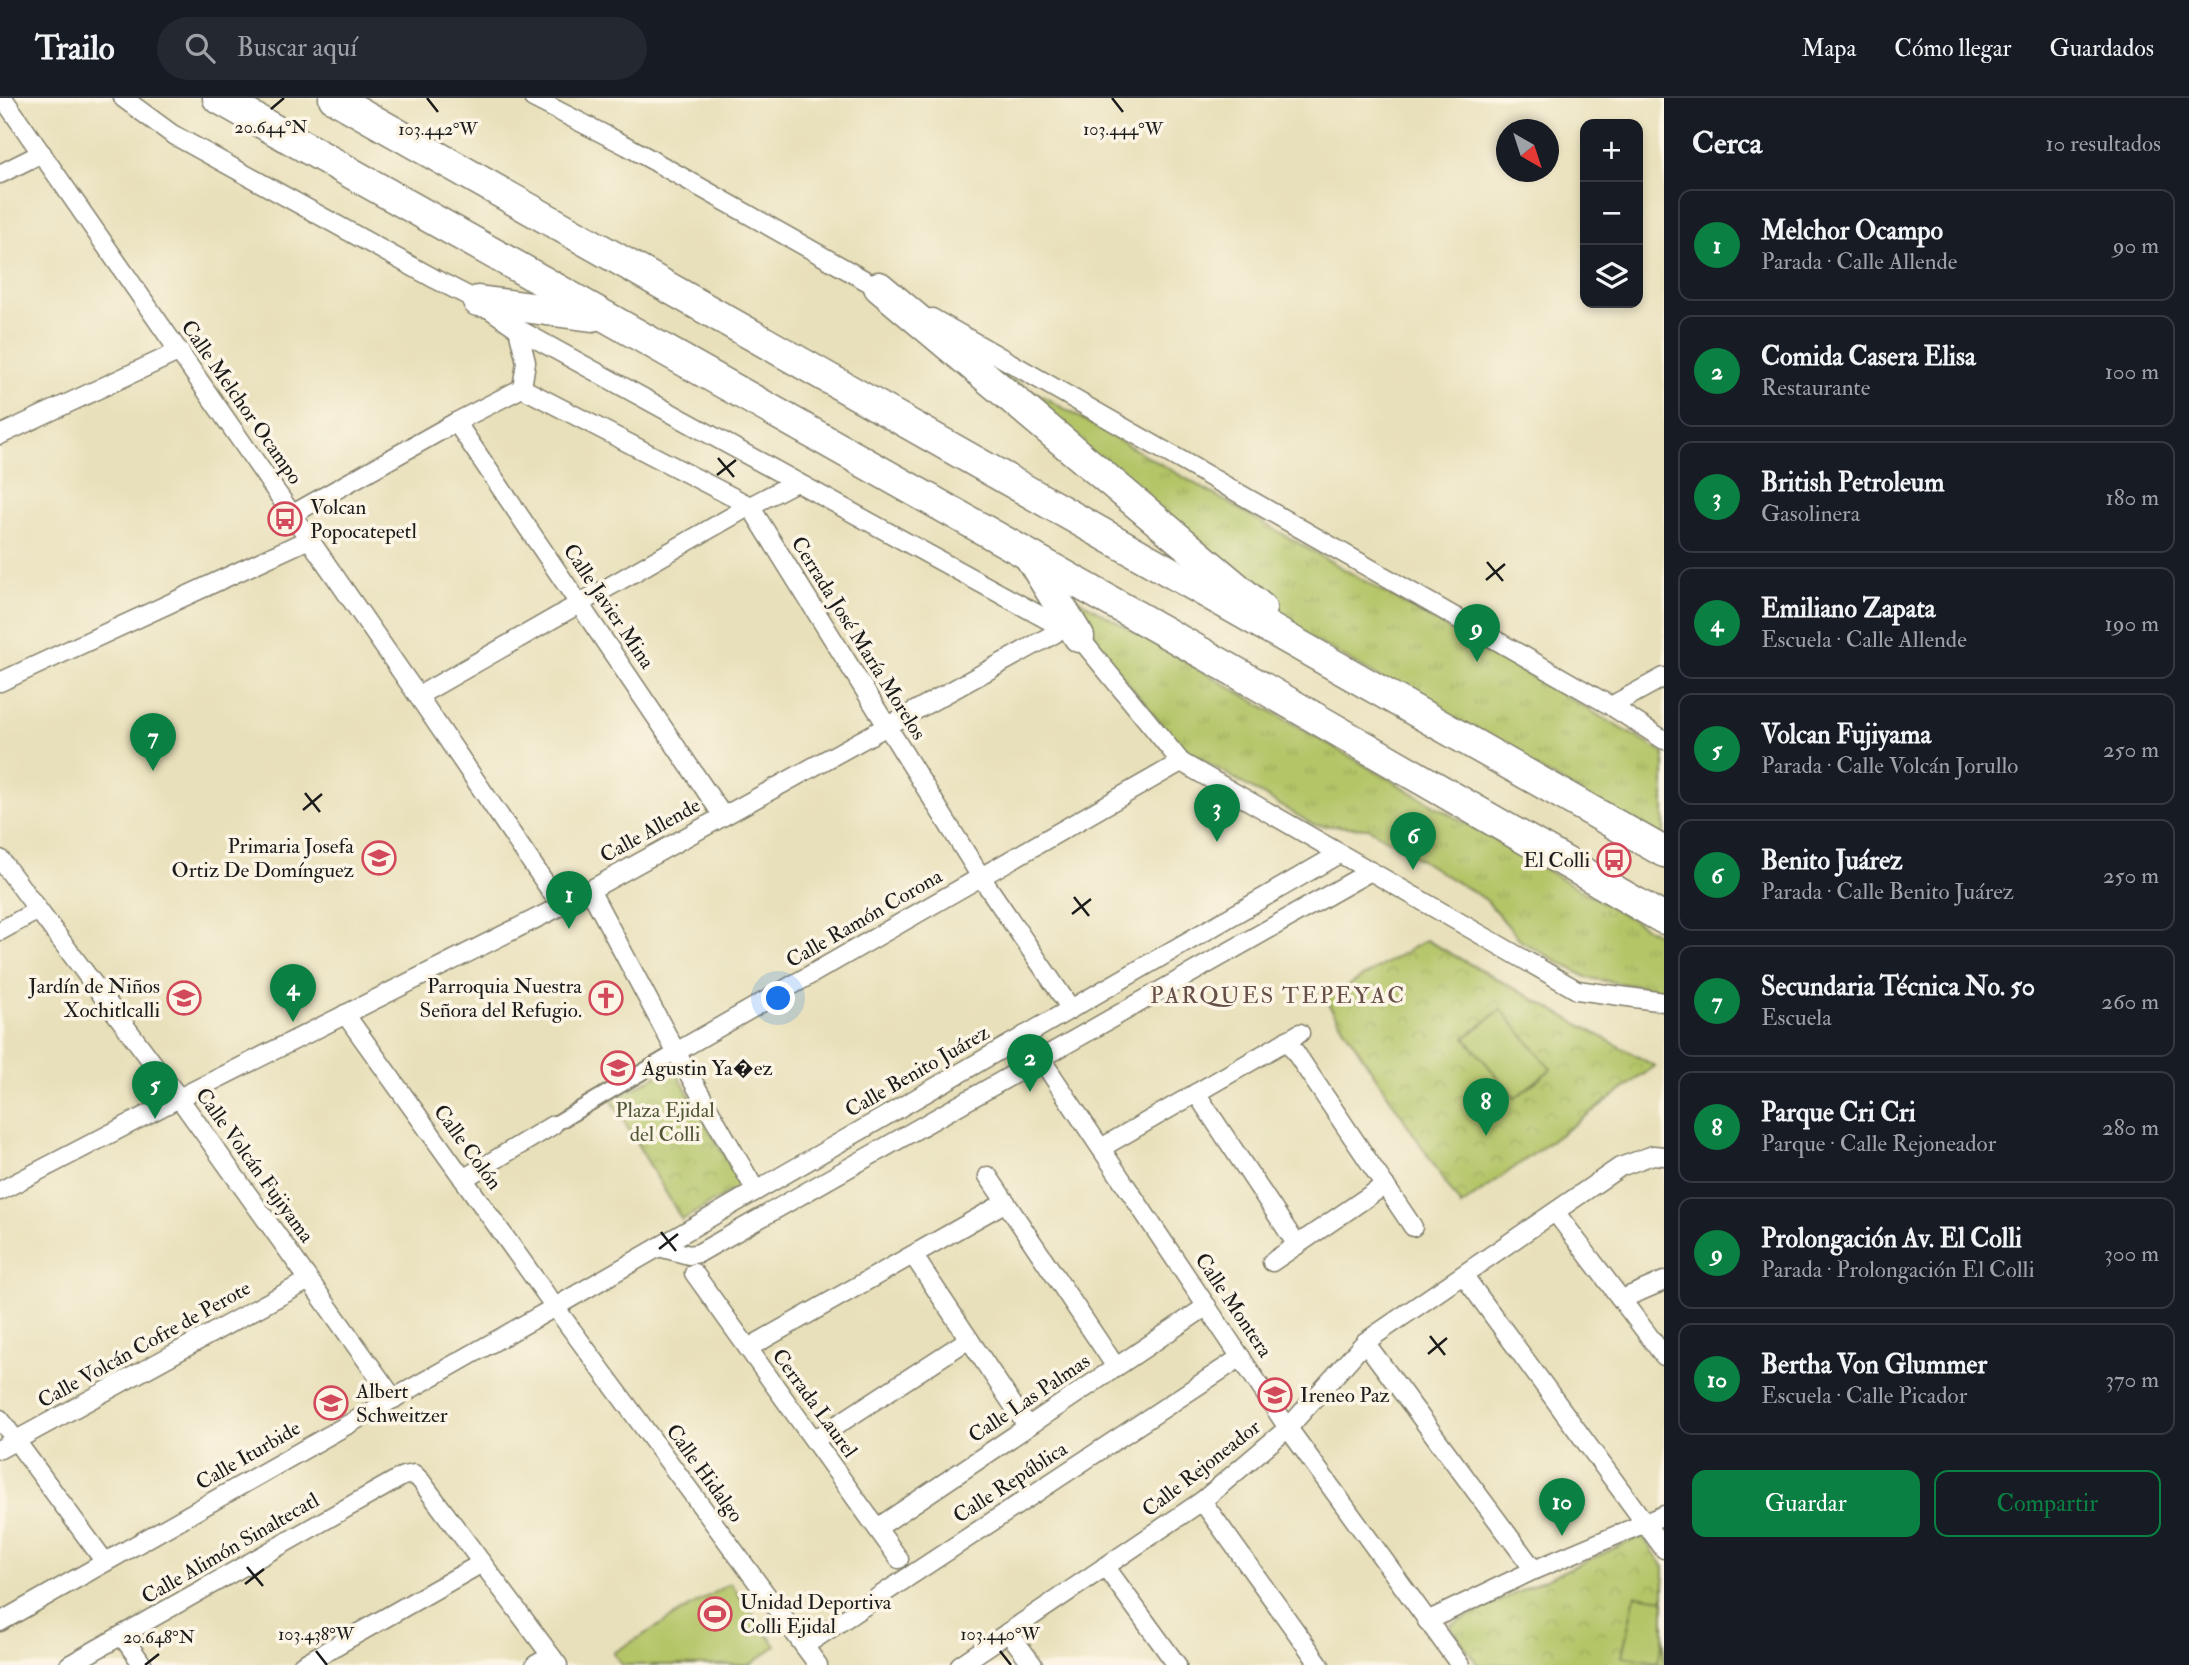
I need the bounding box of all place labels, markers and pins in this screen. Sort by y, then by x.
place label: Volcan Popocatepetl [310,494,417,545]
bus stop icon: Volcan Popocatepetl [266,500,304,538]
pin: 9 [1454,604,1500,662]
pin: 7 [130,713,176,771]
pin: 3 [1194,784,1240,842]
pin: 6 [1390,812,1436,870]
place label: Primaria Josefa Ortiz De Domínguez [172,833,354,884]
school or university icon: Primaria Josefa Ortiz De Domínguez [360,839,398,877]
bus stop icon: El Colli [1595,841,1633,879]
place label: El Colli [1523,847,1590,874]
pin: 1 [546,871,592,929]
pin: 4 [270,964,316,1022]
place label: Jardín de Niños Xochitlcalli [28,973,160,1024]
place label: Parroquia Nuestra Señora del Refugio. [420,973,582,1024]
school or university icon: Jardín de Niños Xochitlcalli [165,979,203,1017]
church icon: Parroquia Nuestra Señora del Refugio. [587,979,625,1017]
pin: 2 [1007,1034,1053,1092]
school or university icon: Agustin Ya�ez [599,1049,637,1087]
place label: Agustin Ya�ez [641,1055,773,1082]
pin: 5 [132,1061,178,1119]
pin: 8 [1463,1078,1509,1136]
school or university icon: Ireneo Paz [1256,1376,1294,1414]
place label: Albert Schweitzer [355,1378,448,1429]
place label: Ireneo Paz [1300,1382,1390,1409]
school or university icon: Albert Schweitzer [312,1384,350,1422]
pin: 10 [1539,1478,1585,1536]
place label: Unidad Deportiva Colli Ejidal [740,1589,892,1640]
sports icon: Unidad Deportiva Colli Ejidal [696,1595,734,1633]

